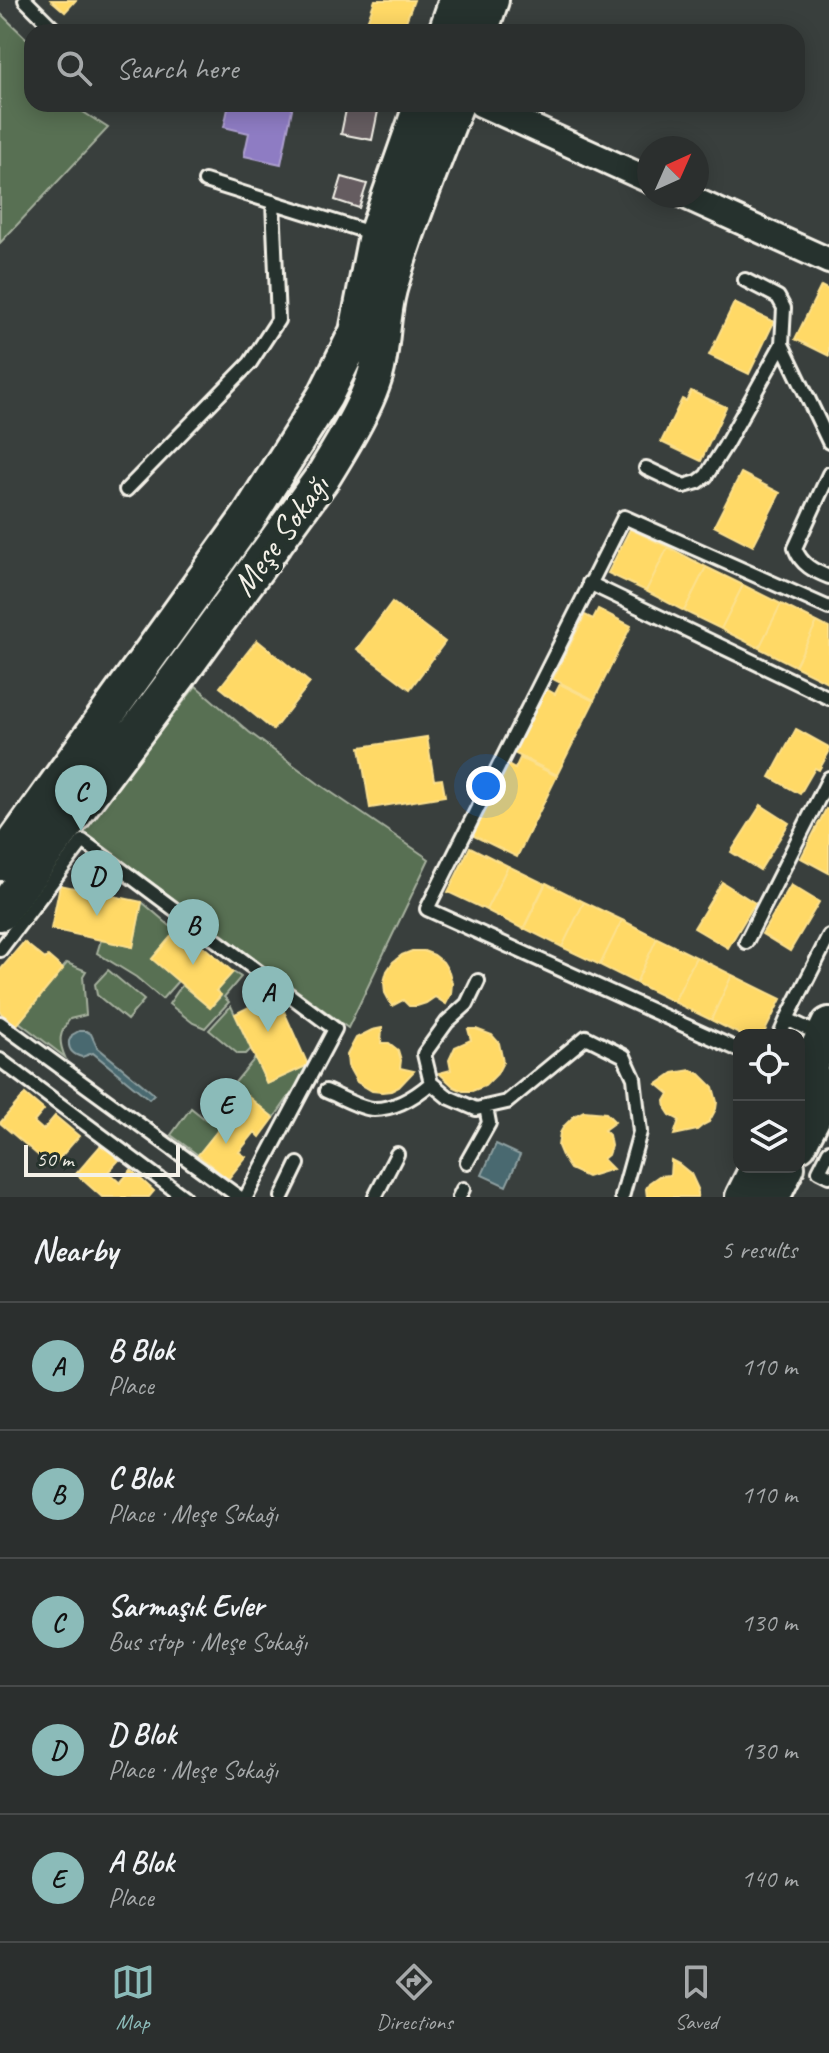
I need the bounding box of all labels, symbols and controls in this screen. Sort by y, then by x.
search box [24,24,805,112]
icon: search [52,46,96,90]
text: Search here [116,49,238,87]
north arrow [637,136,709,208]
street label: Meşe Sokağı [222,465,339,604]
pin: C [55,765,107,831]
your location [466,766,506,806]
pin: D [71,850,123,916]
pin: B [167,899,219,965]
pin: A [242,966,294,1032]
map controls [733,1029,805,1173]
button: locate [733,1029,805,1101]
pin: E [200,1078,252,1144]
button: layers [733,1101,805,1173]
scale bar [24,1141,180,1177]
text: 50 m [36,1145,73,1173]
text: Nearby [32,1228,118,1271]
text: 5 results [721,1233,797,1266]
text: B Blok [108,1331,174,1369]
text: A [51,1350,65,1383]
text: 110 m [741,1350,797,1383]
text: Place [108,1369,154,1402]
text: C Blok [108,1459,173,1497]
text: B [51,1478,65,1511]
text: 110 m [741,1478,797,1511]
text: Place · Meşe Sokağı [108,1497,278,1530]
text: Sarmaşık Evler [108,1587,264,1625]
text: C [52,1606,64,1639]
text: 130 m [741,1606,797,1639]
text: Bus stop · Meşe Sokağı [108,1625,307,1658]
text: D Blok [108,1715,176,1753]
text: D [50,1734,66,1767]
text: 130 m [741,1734,797,1767]
text: Place · Meşe Sokağı [108,1753,278,1786]
text: A Blok [108,1843,174,1881]
text: E [51,1862,65,1895]
text: 140 m [741,1862,797,1895]
text: Place [108,1881,154,1914]
tab: Map [111,1960,155,2036]
tab: Directions [376,1960,453,2036]
tab: Saved [674,1960,718,2036]

